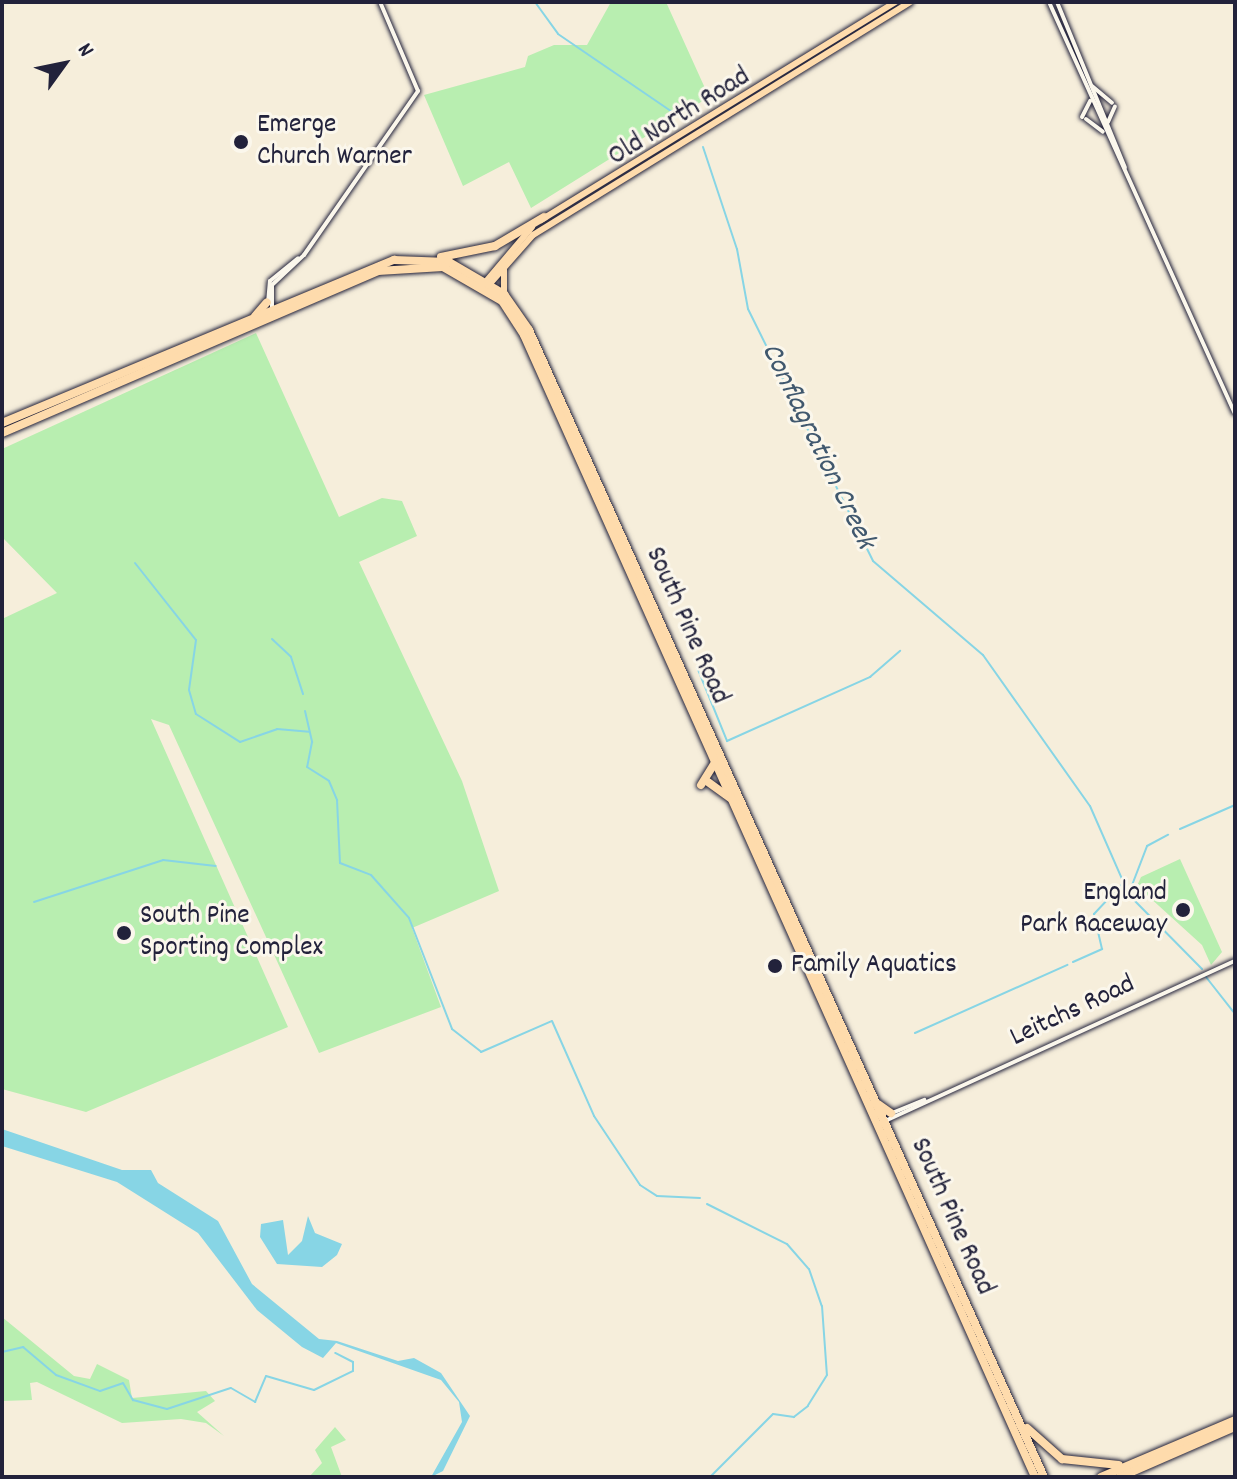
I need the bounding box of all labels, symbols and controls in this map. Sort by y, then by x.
north arrow [24,24,104,104]
text: N [69,38,101,64]
street label: Old North Road [603,61,757,175]
place label: Emerge Church Warner [257,109,412,175]
marker: Emerge Church Warner [232,133,250,151]
water label: Conflagration Creek [751,338,881,556]
street label: South Pine Road [636,542,736,710]
place label: England Park Raceway [1020,877,1167,943]
place label: South Pine Sporting Complex [140,900,323,966]
marker: England Park Raceway [1174,901,1192,919]
marker: South Pine Sporting Complex [115,924,133,942]
place label: Family Aquatics [791,949,957,983]
marker: Family Aquatics [766,957,784,975]
street label: Leitchs Road [1005,968,1141,1056]
street label: South Pine Road [901,1133,1001,1301]

